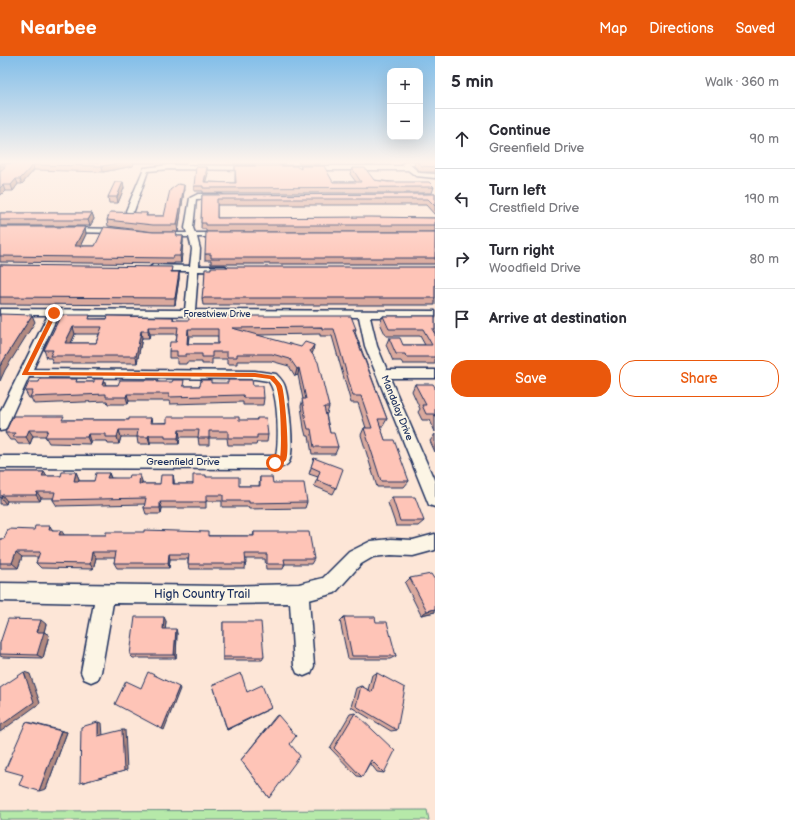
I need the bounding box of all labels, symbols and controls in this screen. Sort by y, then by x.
text: Nearbee [20,17,97,40]
text: Map [599,20,627,37]
text: Directions [649,20,714,37]
text: Saved [736,20,775,37]
map controls [387,68,423,140]
button: + [387,68,423,104]
text: 5 min [451,72,494,92]
text: Walk · 360 m [705,74,779,90]
button: − [387,104,423,140]
text: Continue [489,121,551,140]
icon: ahead [451,128,473,150]
text: 90 m [750,131,779,147]
text: Greenfield Drive [489,140,584,156]
text: Turn left [489,181,546,200]
icon: left [451,188,473,210]
text: 190 m [745,191,779,207]
text: Crestfield Drive [489,200,579,216]
text: Turn right [489,241,554,260]
icon: right [451,248,473,270]
text: 80 m [750,251,779,267]
text: Woodfield Drive [489,260,581,276]
route end [45,304,63,322]
icon: arrive [451,308,473,330]
street label: Forestview Drive [183,309,251,320]
text: Arrive at destination [489,309,627,328]
button: Save [451,360,611,397]
button: Share [619,360,779,397]
street label: Mandalay Drive [378,374,416,442]
route start [266,454,284,472]
street label: Greenfield Drive [146,456,220,468]
street label: High Country Trail [154,587,250,602]

